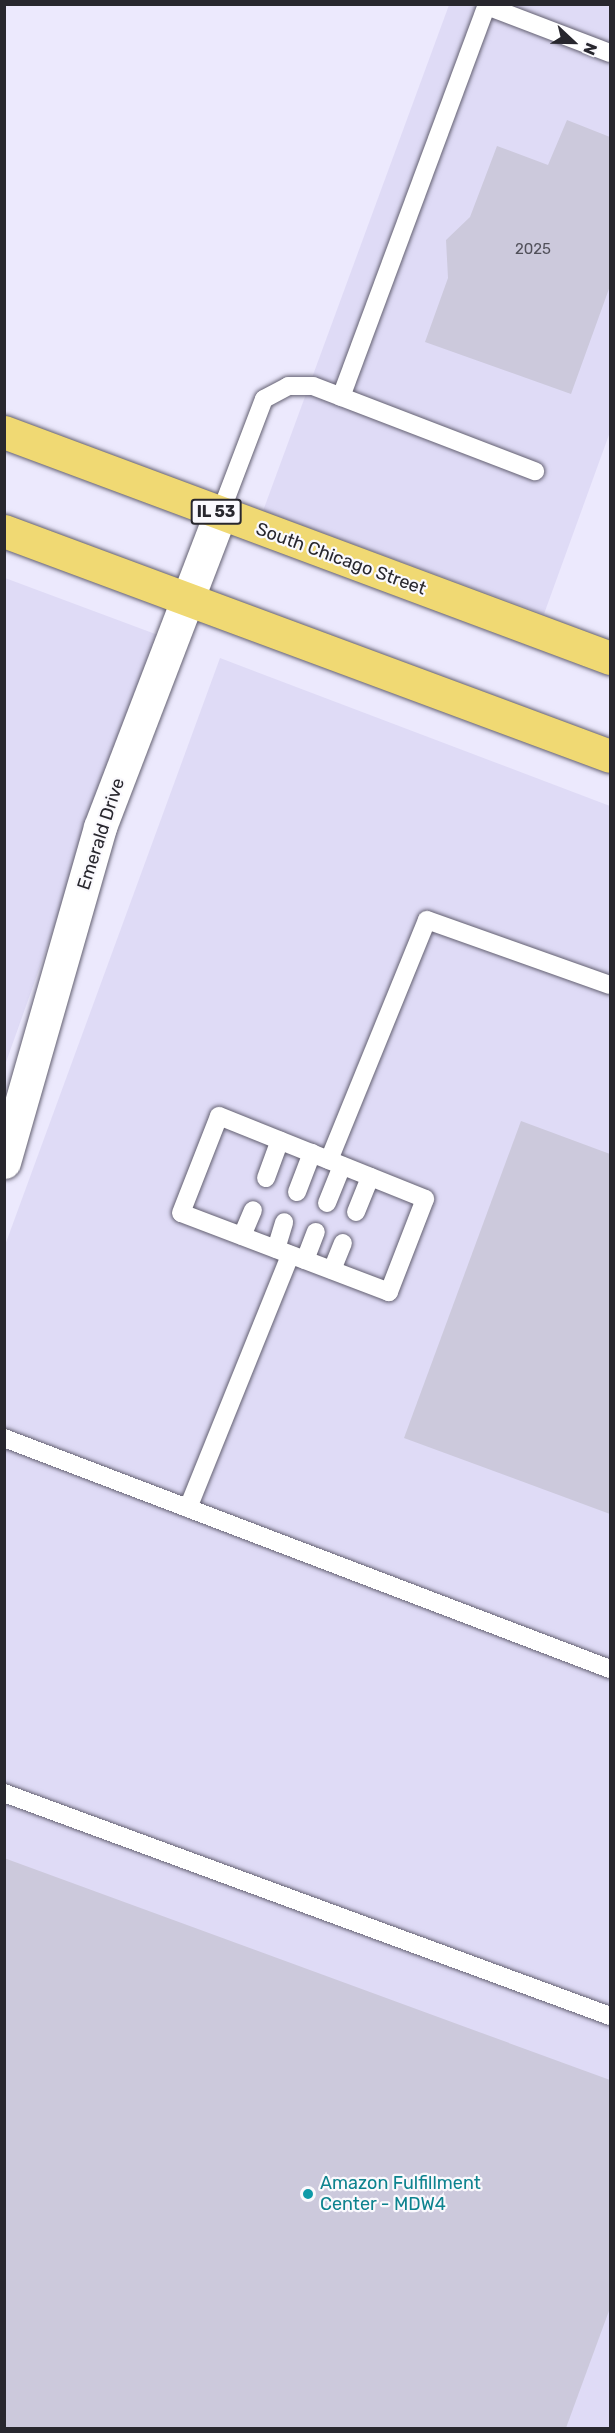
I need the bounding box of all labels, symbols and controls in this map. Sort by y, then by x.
north arrow [543,12,603,72]
text: N [579,40,601,58]
house number: 2025 [515,241,551,259]
road number: IL 53 [189,499,243,525]
street label: South Chicago Street [253,518,429,600]
street label: Emerald Drive [73,775,129,893]
place label: Amazon Fulfillment Center - MDW4 [320,2173,481,2216]
marker: Amazon Fulfillment Center - MDW4 [301,2187,315,2201]

